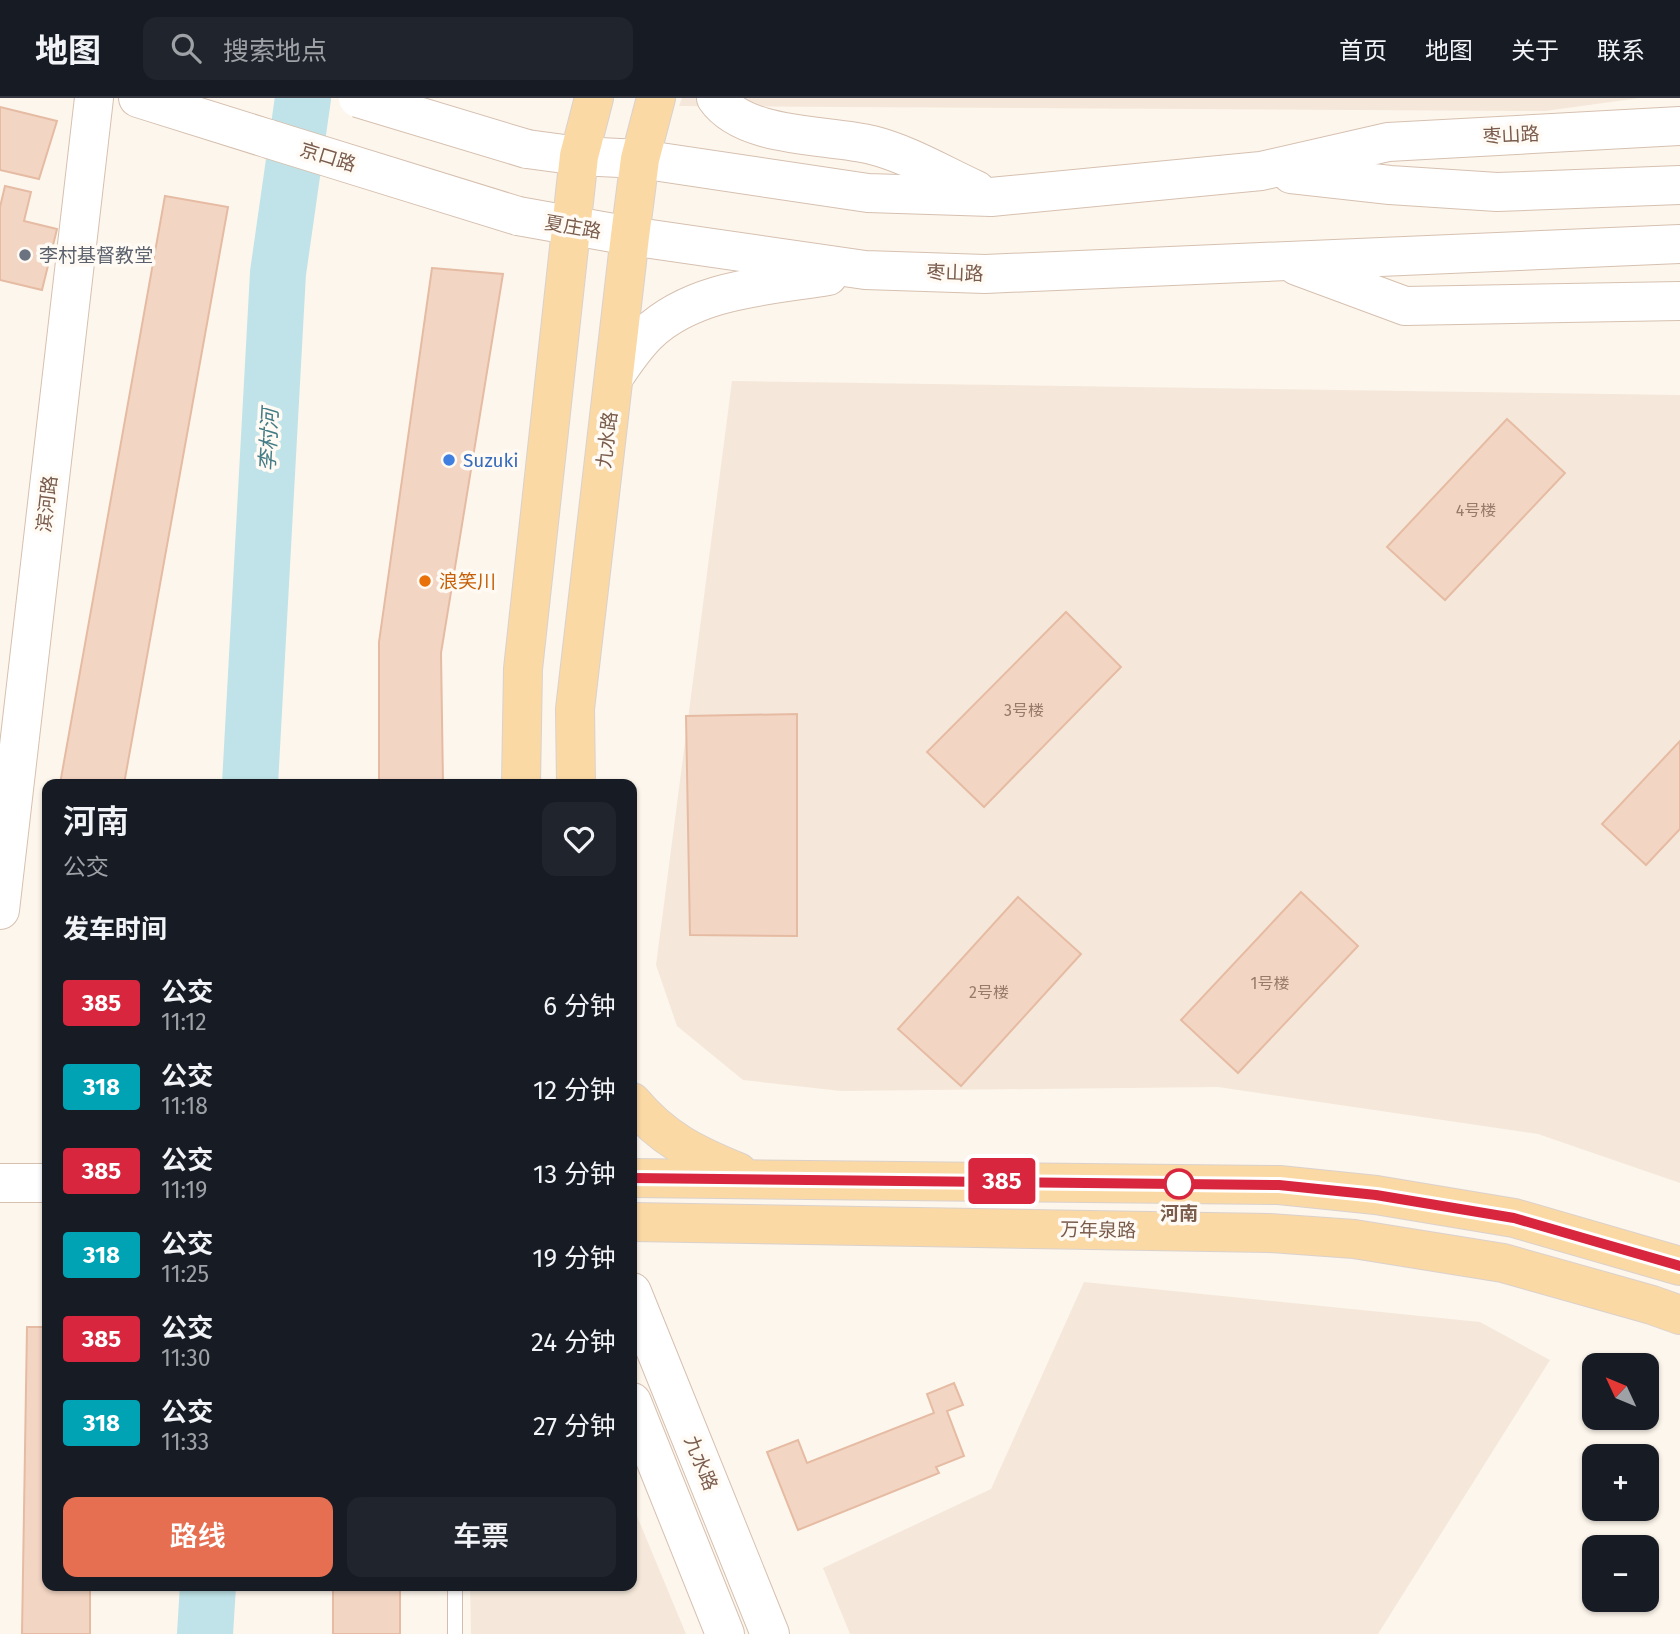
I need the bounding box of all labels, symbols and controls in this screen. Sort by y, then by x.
search box [143,17,633,80]
icon: search [167,29,205,67]
text: 地图 [35,31,101,71]
text: 搜索地点 [223,36,327,67]
text: 首页 [1339,37,1387,65]
text: 地图 [1425,37,1473,65]
text: 关于 [1511,37,1559,65]
text: 联系 [1597,37,1645,65]
street label: 枣山路 [1482,122,1540,148]
street label: 京口路 [297,138,359,176]
street label: 夏庄路 [543,211,603,243]
place label: 李村基督教堂 [39,244,153,267]
marker: 李村基督教堂 [17,247,33,263]
street label: 枣山路 [926,261,984,285]
water label: 李村河 [254,404,284,472]
street label: 九水路 [592,410,622,470]
place label: Suzuki [463,449,519,472]
marker: Suzuki [441,452,457,468]
street label: 滨河路 [32,474,62,534]
house number: 4号楼 [1456,501,1496,520]
place label: 浪笑川 [439,570,496,593]
marker: 浪笑川 [417,573,433,589]
house number: 3号楼 [1004,701,1044,720]
text: 河南 [63,802,129,842]
button: heart [542,802,616,876]
text: 公交 [63,853,109,881]
text: 发车时间 [63,914,167,945]
house number: 1号楼 [1251,974,1289,993]
text: 公交 [161,977,213,1008]
house number: 2号楼 [969,983,1009,1002]
text: 385 [82,989,121,1017]
text: 6 分钟 [543,991,616,1022]
text: 11:12 [161,1008,207,1036]
text: 公交 [161,1061,213,1092]
text: 318 [83,1073,120,1101]
text: 12 分钟 [533,1075,616,1106]
text: 11:18 [161,1092,208,1120]
text: 公交 [161,1145,213,1176]
text: 385 [82,1157,121,1185]
line badge: 385 [962,1158,1042,1204]
text: 13 分钟 [533,1159,616,1190]
text: 385 [982,1167,1022,1195]
marker: 河南 [1164,1169,1194,1199]
text: 11:19 [161,1176,207,1204]
place label: 河南 [1160,1202,1198,1225]
street label: 万年泉路 [1060,1218,1136,1242]
text: 公交 [161,1229,213,1260]
text: 318 [83,1241,120,1269]
text: 19 分钟 [532,1243,616,1274]
text: 11:25 [161,1260,209,1288]
text: 公交 [161,1313,213,1344]
text: 385 [82,1325,121,1353]
text: 24 分钟 [531,1327,616,1358]
text: 11:30 [161,1344,211,1372]
north arrow [1582,1353,1659,1430]
map controls [1582,1353,1659,1612]
text: 公交 [161,1397,213,1428]
text: 318 [83,1409,120,1437]
text: 27 分钟 [533,1411,616,1442]
text: 11:33 [161,1428,209,1456]
street label: 九水路 [680,1432,722,1494]
button: + [1582,1444,1659,1521]
button: 路线 [63,1497,333,1577]
button: 车票 [347,1497,616,1577]
button: − [1582,1535,1659,1612]

